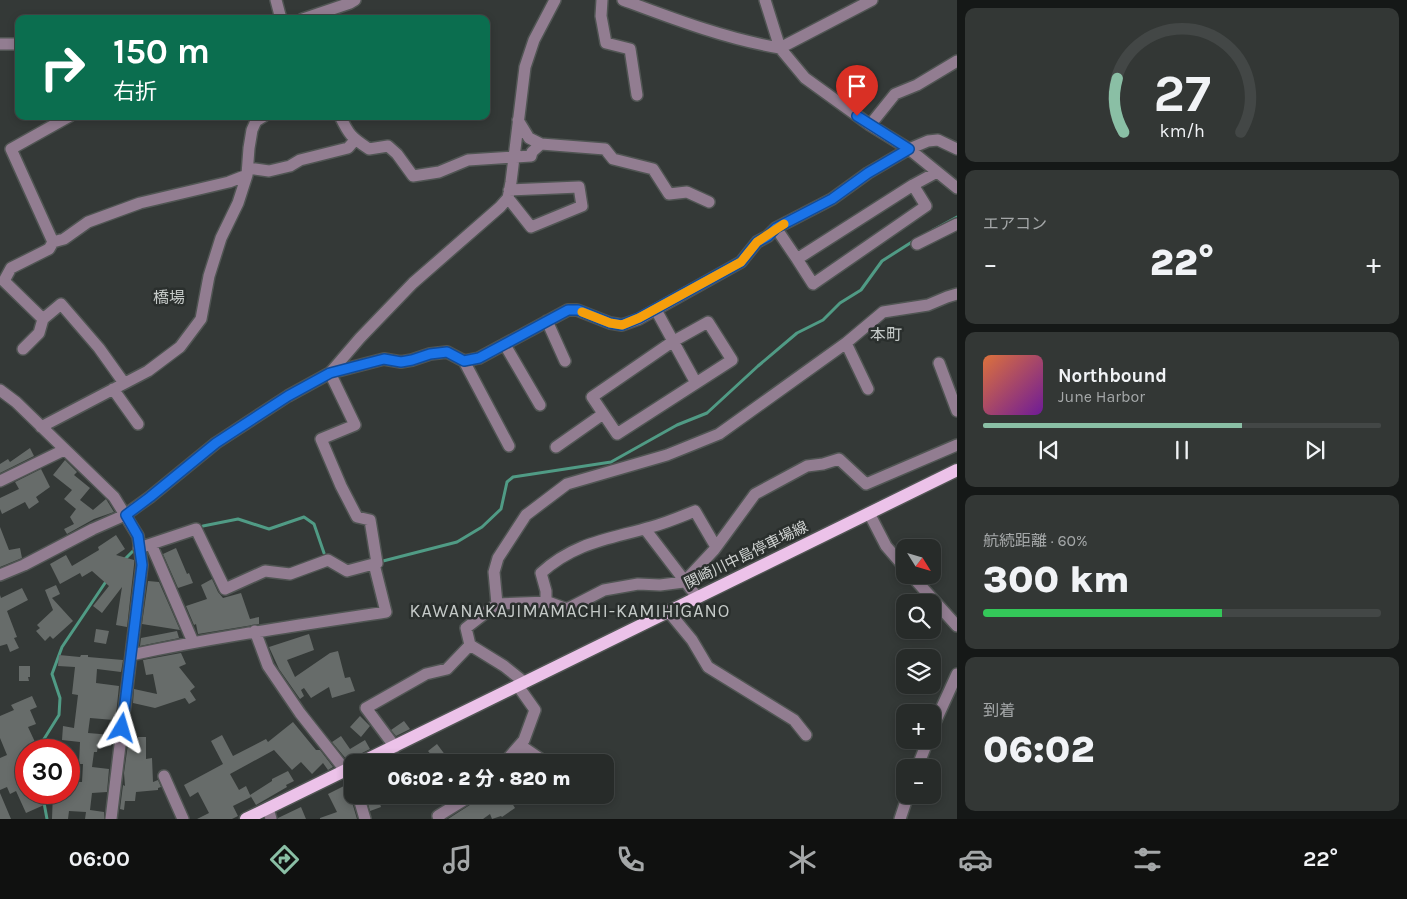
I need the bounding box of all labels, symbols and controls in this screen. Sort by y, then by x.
text: 150 m [113,31,210,72]
icon: right [30,35,95,100]
text: 27 [1153,63,1211,124]
pin [836,65,878,116]
icon: arrive [843,72,871,100]
text: 右折 [113,79,157,105]
text: km/h [1159,121,1205,142]
text: エアコン [983,214,1047,233]
text: 22° [1150,240,1214,285]
text: − [983,247,998,280]
text: + [1366,247,1381,280]
district label: 橋場 [153,288,185,307]
district label: 本町 [870,325,902,344]
text: Northbound [1058,365,1167,387]
text: June Harbor [1058,387,1145,406]
icon: previous [1035,436,1063,464]
icon: pause [1168,436,1196,464]
icon: next [1301,436,1329,464]
street label: 関崎川中島停車場線 [681,517,811,593]
text: 航続距離 · 60% [983,531,1088,550]
north arrow [896,539,941,584]
map controls [896,539,941,804]
text: 300 km [983,557,1130,602]
button: search [896,594,941,639]
district label: KAWANAKAJIMAMACHI-KAMIHIGANO [410,600,730,622]
button: layers [896,649,941,694]
position arrow [95,701,147,753]
text: 到着 [983,701,1015,720]
button: + [896,704,941,749]
text: 06:02 [983,727,1094,772]
speed limit sign: 30 [15,739,80,804]
button: − [896,759,941,804]
text: 06:02 · 2 分 · 820 m [387,768,571,790]
icon: directions [267,842,302,877]
icon: music [440,842,475,877]
icon: phone [613,842,648,877]
icon: climate [785,842,820,877]
icon: car [958,842,993,877]
icon: filters [1130,842,1165,877]
text: 06:00 [69,846,130,872]
text: 22° [1303,846,1338,872]

